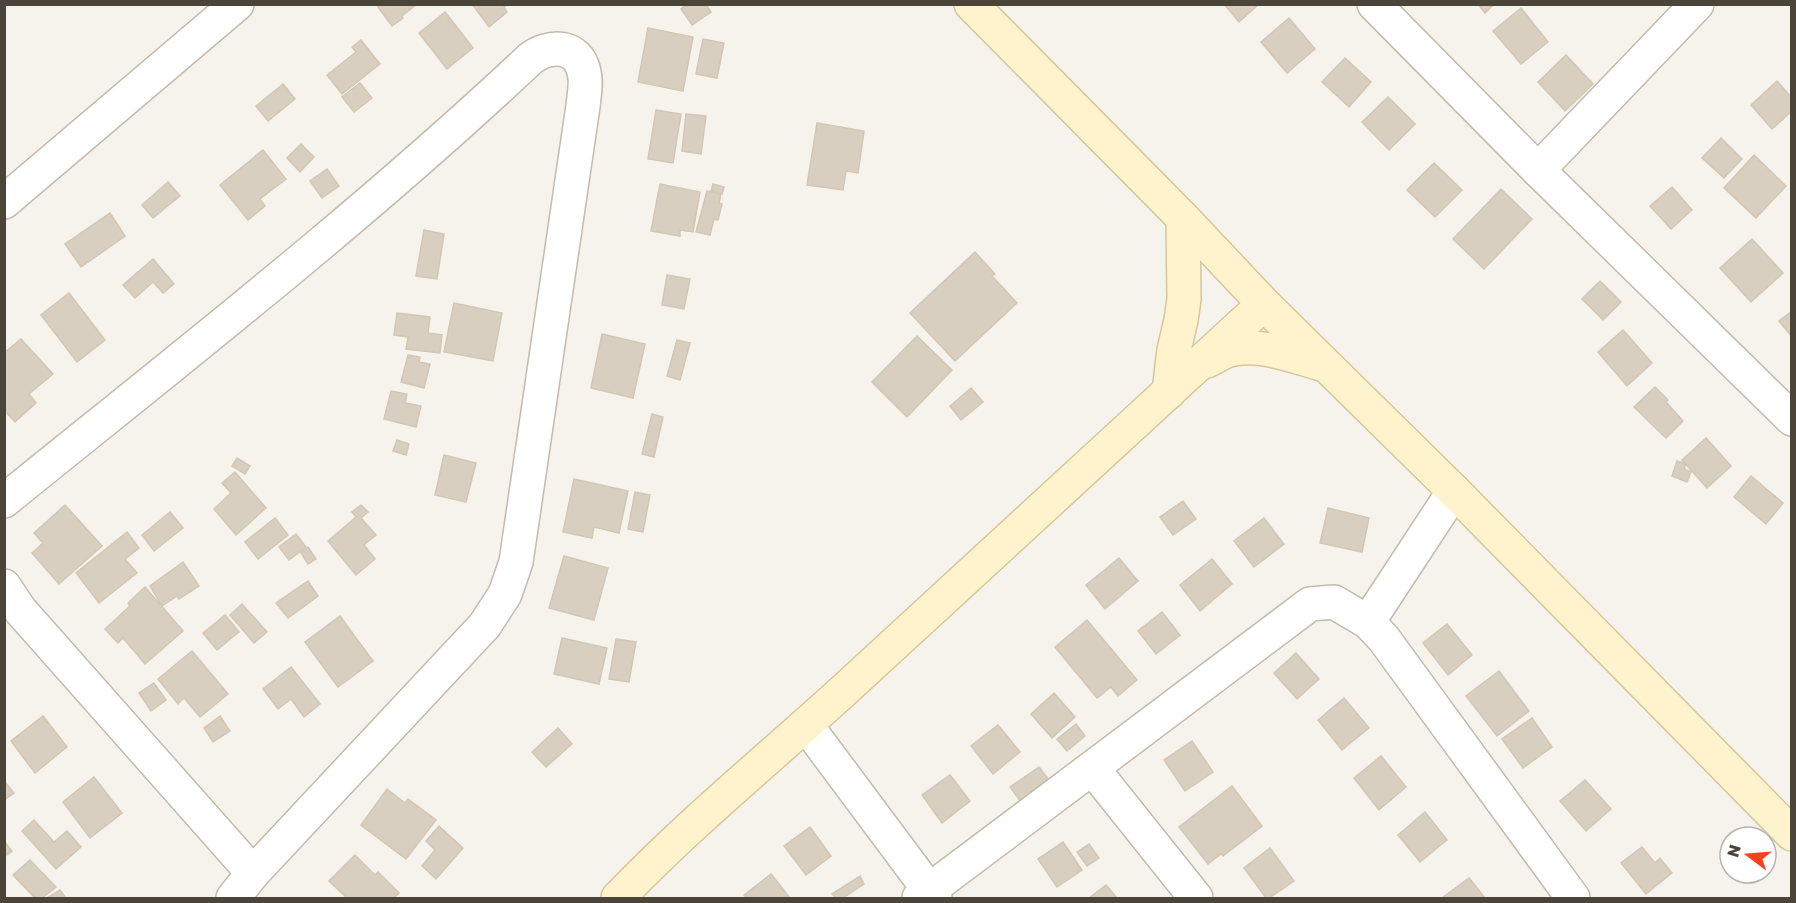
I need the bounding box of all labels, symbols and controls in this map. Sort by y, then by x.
north arrow [1718,825,1778,885]
text: N [1722,842,1745,859]

